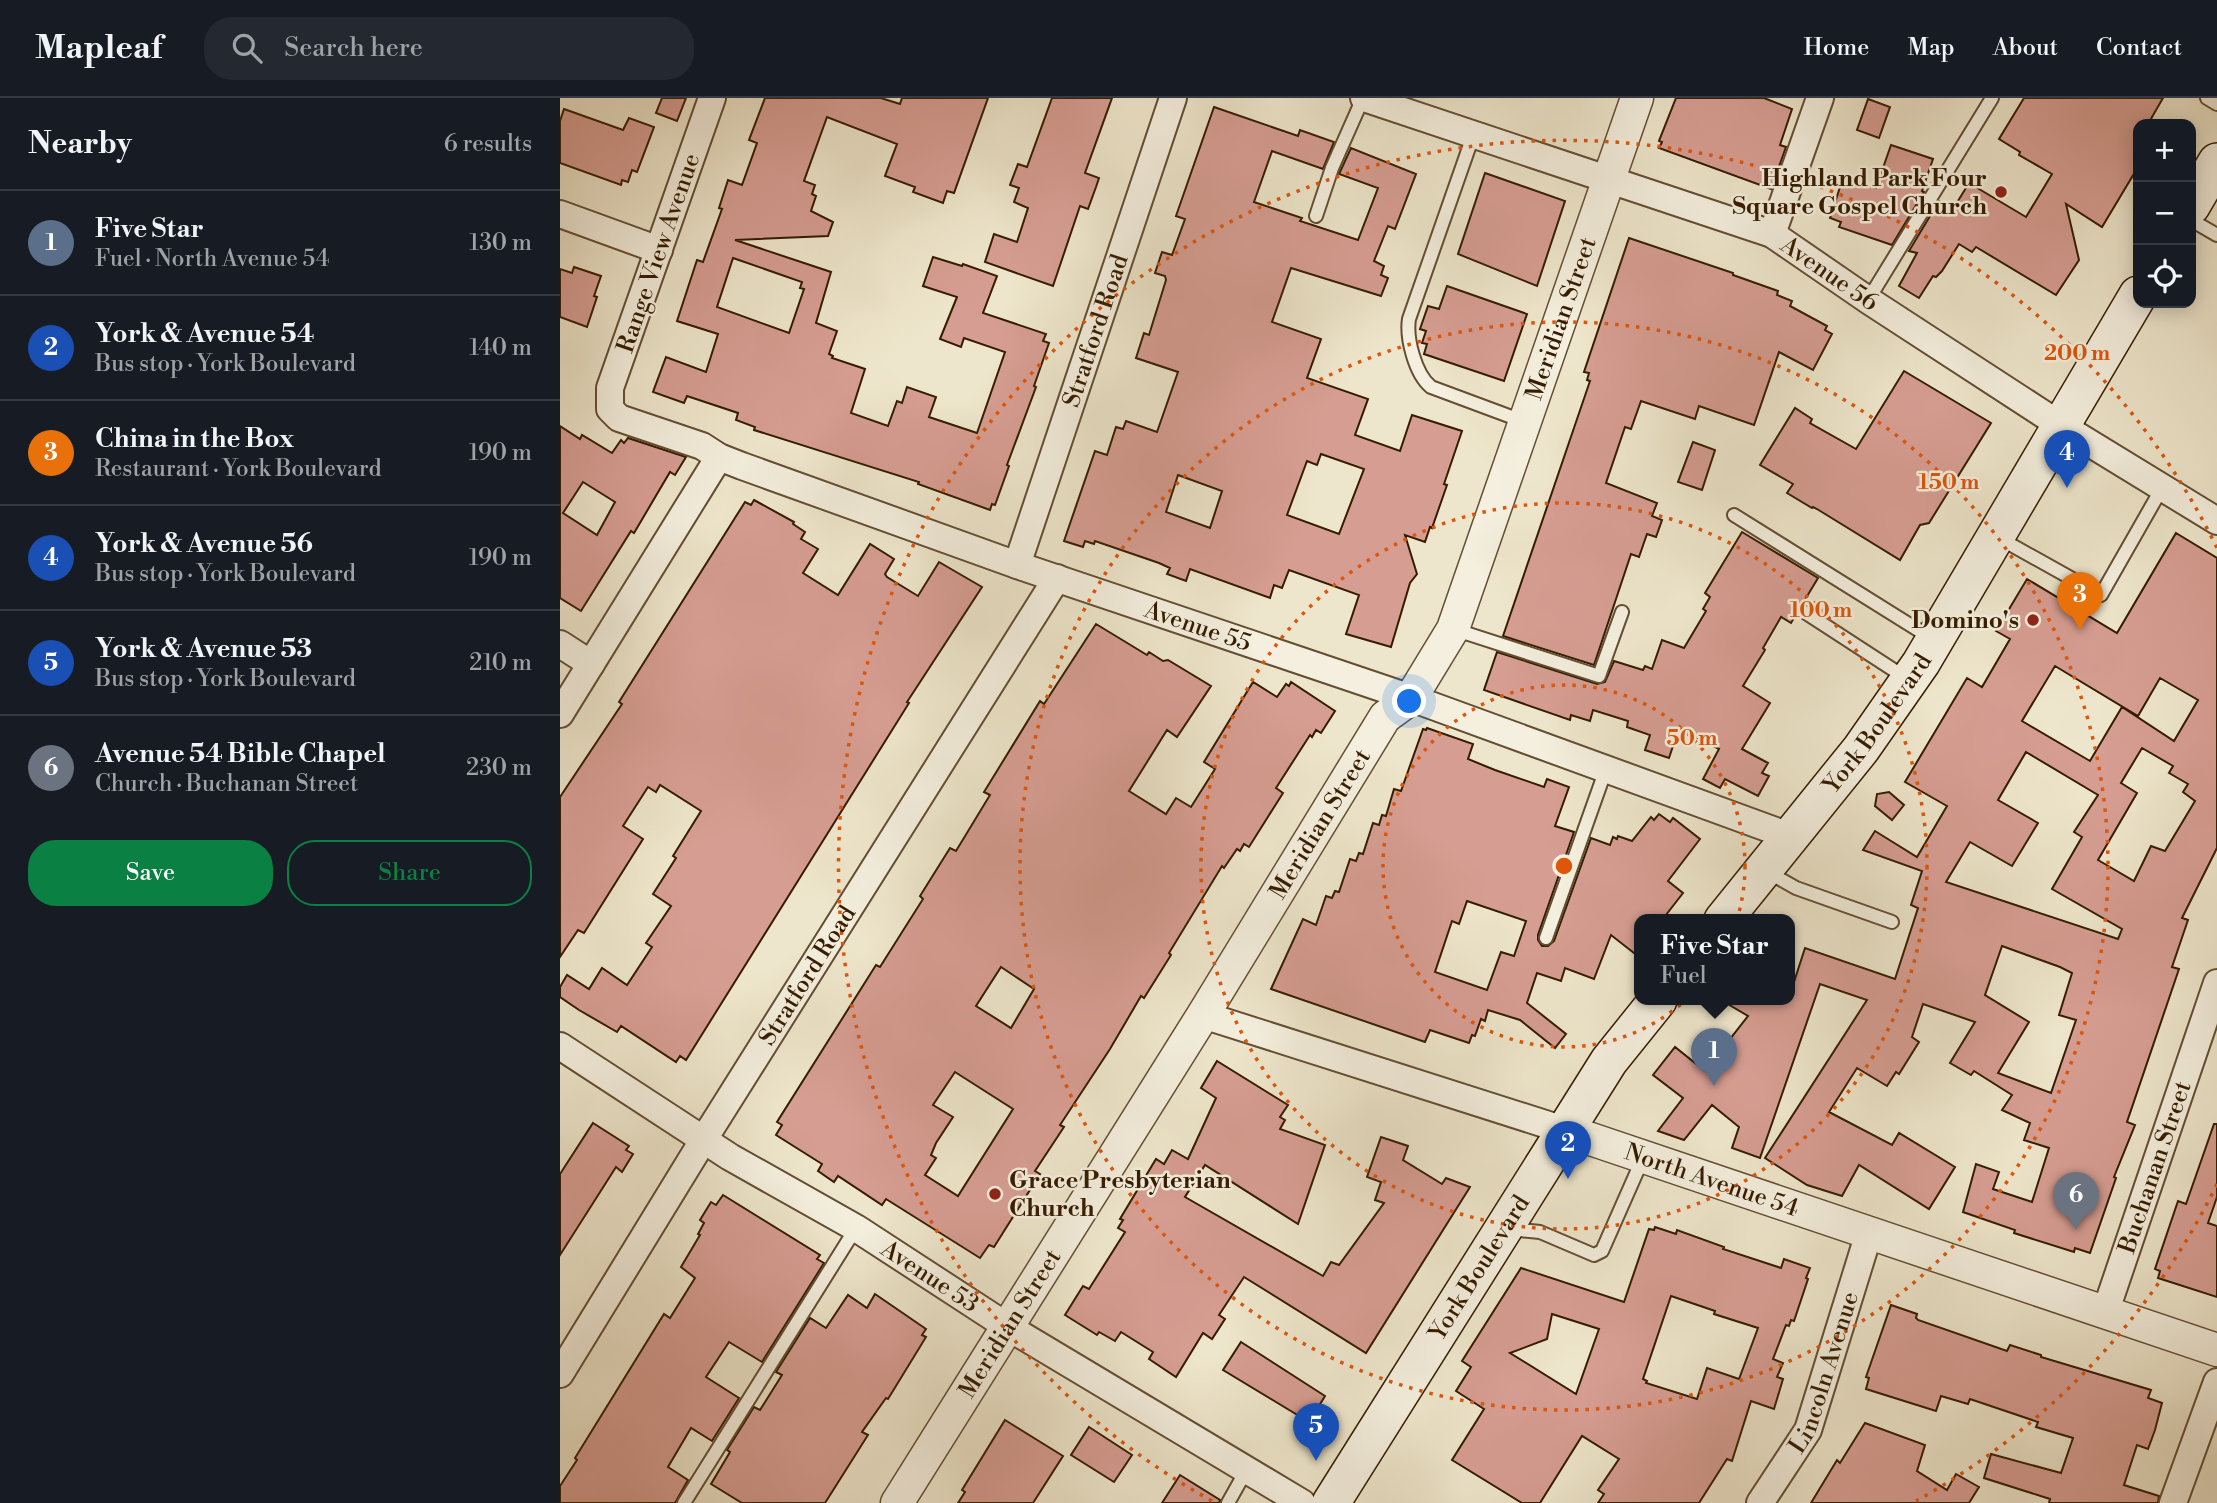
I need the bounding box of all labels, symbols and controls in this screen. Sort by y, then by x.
search box [204,17,694,80]
text: Mapleaf [35,28,162,69]
icon: search [228,29,266,67]
text: Search here [284,32,423,64]
text: Home [1804,33,1869,63]
text: Map [1907,33,1955,63]
text: About [1993,33,2058,63]
text: Contact [2096,33,2182,63]
map controls [2133,119,2196,308]
button: + [2133,119,2196,182]
text: Nearby [28,125,132,163]
text: 6 results [444,130,532,158]
street label: Range View Avenue [611,150,707,357]
place label: Highland Park Four Square Gospel Church [1732,164,1987,222]
button: − [2133,182,2196,245]
marker: Highland Park Four Square Gospel Church [1993,184,2009,200]
text: Five Star [95,213,204,245]
text: 1 [45,229,57,257]
text: 130 m [469,229,532,257]
street label: Avenue 56 [1774,230,1883,319]
street label: Meridian Street [1520,233,1604,404]
text: Fuel · North Avenue 54 [95,245,329,273]
button: locate [2133,245,2196,308]
street label: Stratford Road [1057,250,1136,411]
text: York & Avenue 54 [95,318,314,350]
text: 2 [44,334,58,362]
text: 140 m [469,334,532,362]
text: 200 m [2044,341,2110,367]
text: Bus stop · York Boulevard [95,350,356,378]
text: China in the Box [95,423,294,455]
pin: 4 [2044,430,2090,488]
text: 3 [44,439,58,467]
text: 190 m [469,439,532,467]
text: Restaurant · York Boulevard [95,455,382,483]
text: 150 m [1919,470,1979,496]
text: York & Avenue 56 [95,528,313,560]
text: 4 [43,544,59,572]
text: 190 m [469,544,532,572]
text: Bus stop · York Boulevard [95,560,356,588]
pin: 3 [2057,572,2103,630]
street label: Avenue 55 [1140,595,1255,659]
text: 100 m [1790,598,1852,624]
place label: Domino's [1911,606,2019,636]
marker: Domino's [2025,612,2041,628]
text: York & Avenue 53 [95,633,312,665]
street label: York Boulevard [1816,648,1939,802]
text: 5 [44,649,58,677]
text: 210 m [469,649,532,677]
text: Bus stop · York Boulevard [95,665,356,693]
your location [1392,684,1426,718]
text: 50 m [1667,726,1717,752]
text: Avenue 54 Bible Chapel [95,738,386,770]
street label: Meridian Street [1263,743,1378,905]
text: 6 [44,754,58,782]
text: 230 m [466,754,532,782]
text: Church · Buchanan Street [95,770,358,798]
button: Save [28,840,273,906]
button: Share [287,840,532,906]
centre of rings [1552,854,1576,878]
street label: Stratford Road [753,900,863,1051]
popup [1634,914,1795,1005]
text: Five Star [1660,930,1769,962]
text: Fuel [1660,962,1707,990]
pin: 1 [1691,1028,1737,1086]
street label: Buchanan Street [2112,1077,2199,1258]
pin: 2 [1545,1121,1591,1179]
street label: North Avenue 54 [1620,1137,1803,1224]
place label: Grace Presbyterian Church [1009,1166,1231,1224]
pin: 6 [2053,1172,2099,1230]
marker: Grace Presbyterian Church [987,1186,1003,1202]
street label: York Boulevard [1422,1190,1537,1348]
street label: Avenue 53 [874,1234,984,1320]
street label: Meridian Street [953,1243,1069,1404]
street label: Lincoln Avenue [1783,1288,1866,1460]
pin: 5 [1293,1403,1339,1461]

